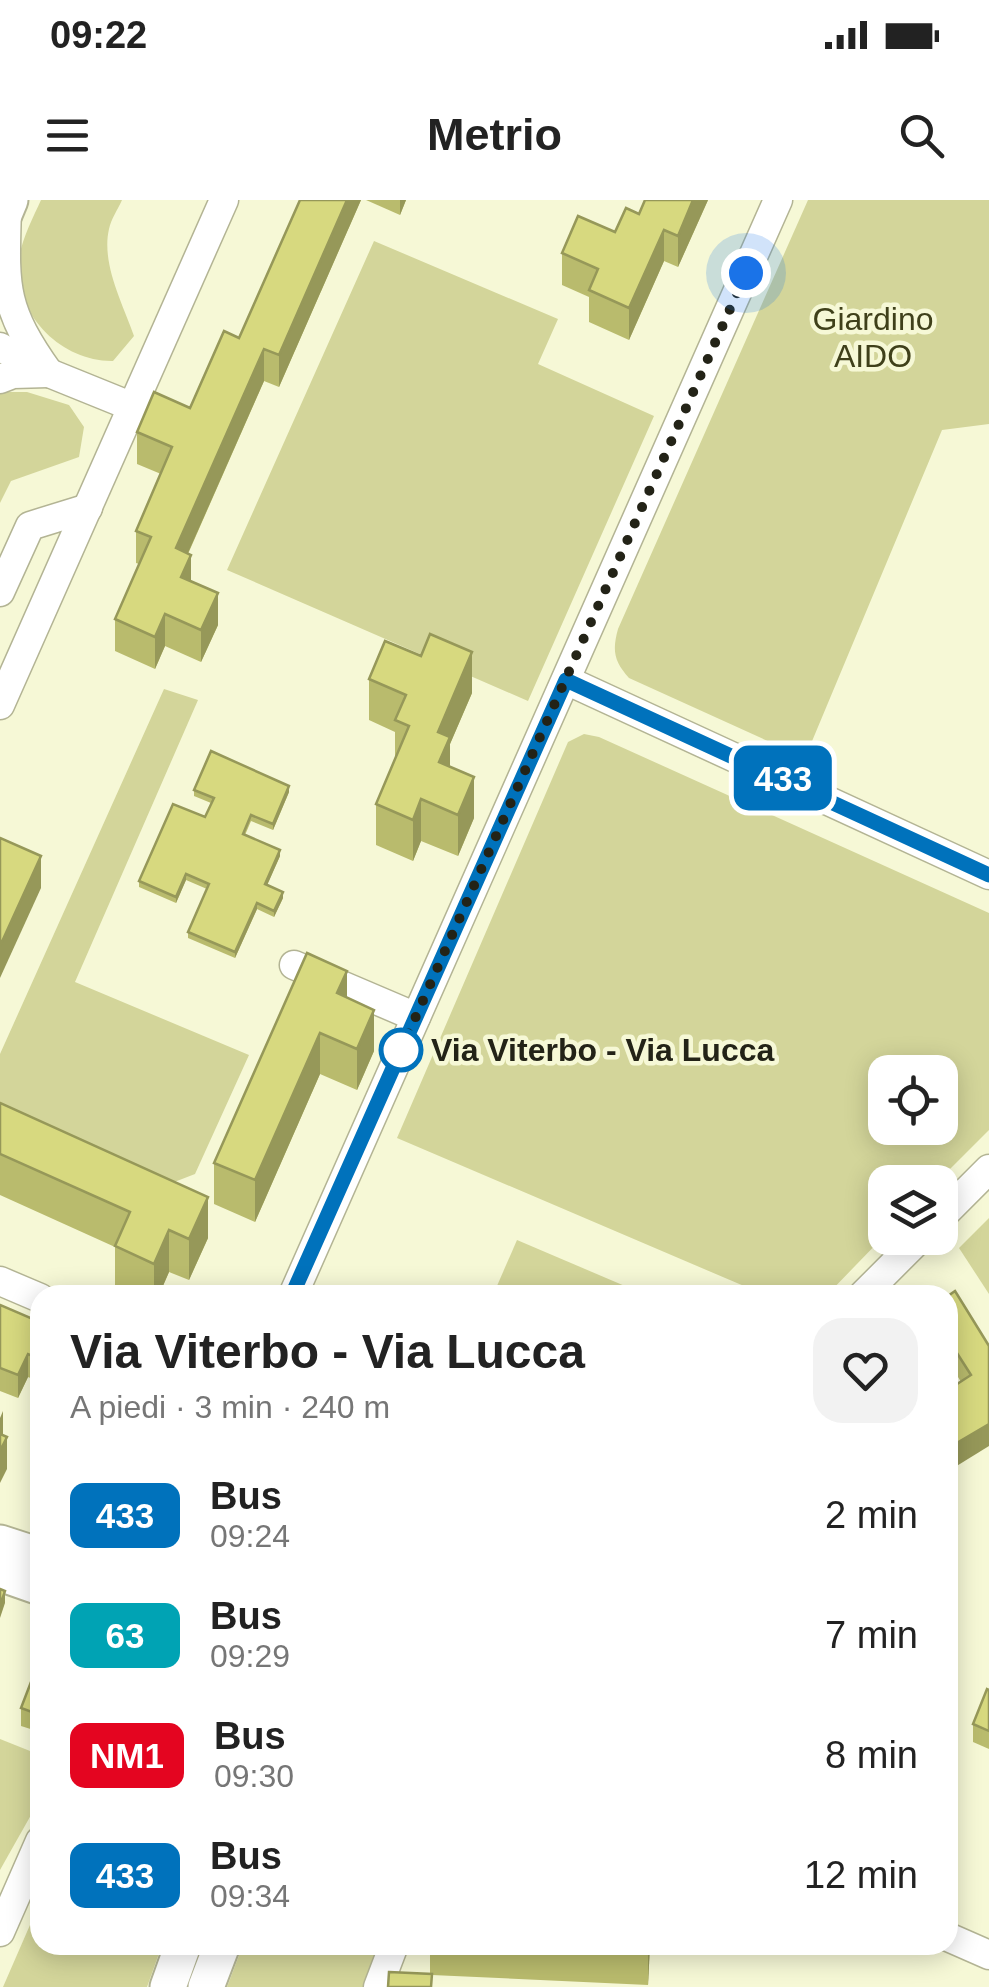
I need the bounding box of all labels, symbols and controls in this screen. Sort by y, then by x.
text: 09:22 [50,14,147,56]
icon: menu [40,108,95,163]
icon: search [894,108,949,163]
text: Metrio [427,109,562,160]
your location [721,248,771,298]
park label: Giardino AIDO [813,301,933,374]
line badge: 433 [726,746,840,810]
text: 433 [754,759,812,798]
marker: Via Viterbo - Via Lucca [380,1029,422,1071]
place label: Via Viterbo - Via Lucca [431,1032,774,1068]
map controls [868,1055,958,1255]
button: locate [868,1055,958,1145]
button: layers [868,1165,958,1255]
button: heart [813,1318,918,1423]
text: Via Viterbo - Via Lucca [70,1325,585,1378]
text: A piedi · 3 min · 240 m [70,1389,390,1425]
text: Bus [210,1475,282,1517]
text: 2 min [825,1494,918,1536]
text: 433 [96,1496,154,1535]
text: 09:24 [210,1518,290,1554]
text: Bus [210,1595,282,1637]
text: 7 min [825,1614,918,1656]
text: 63 [106,1616,144,1655]
text: 09:29 [210,1638,290,1674]
text: Bus [214,1715,286,1757]
text: 8 min [825,1734,918,1776]
text: NM1 [90,1736,164,1775]
text: 09:30 [214,1758,294,1794]
text: Bus [210,1835,282,1877]
text: 12 min [804,1854,918,1896]
text: 433 [96,1856,154,1895]
text: 09:34 [210,1878,290,1914]

